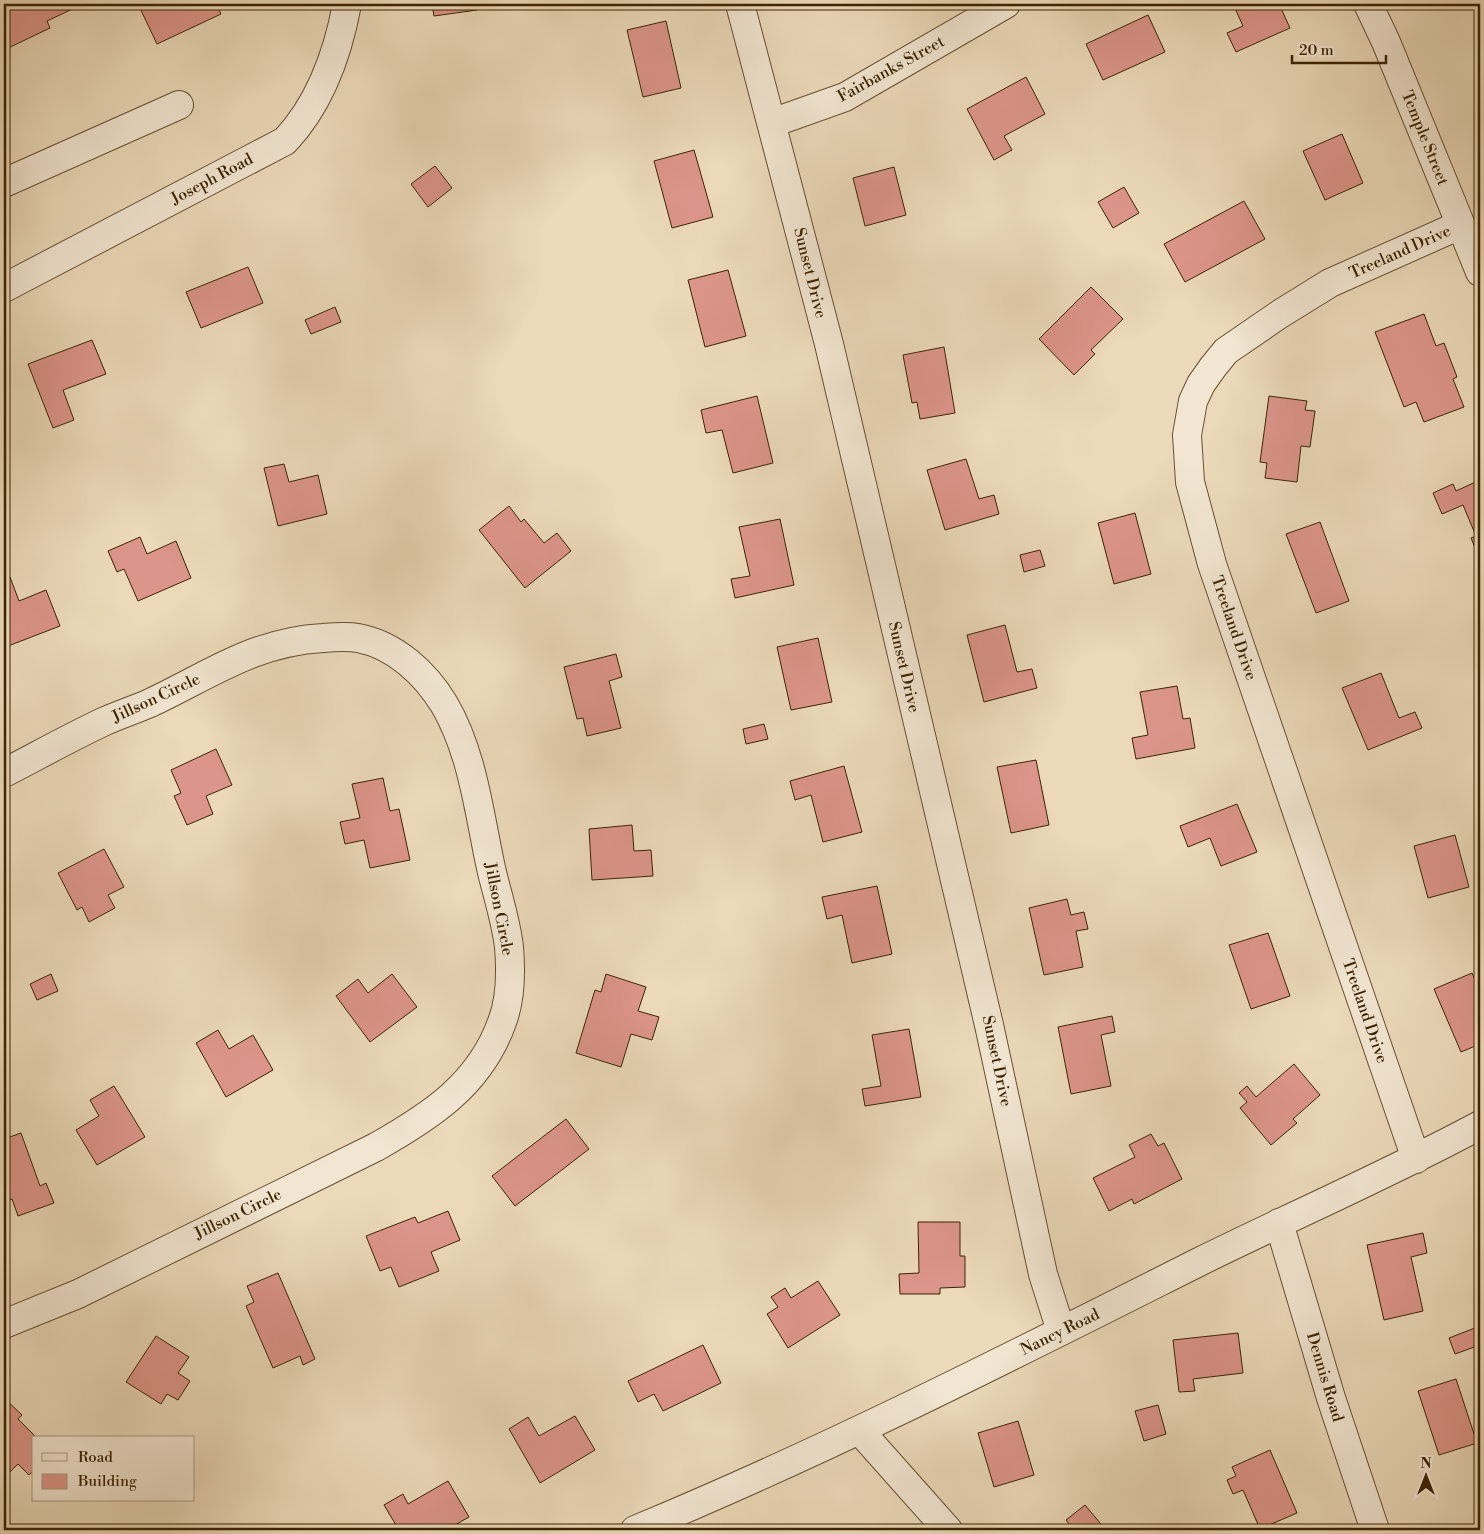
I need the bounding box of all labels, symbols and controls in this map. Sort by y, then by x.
street label: Fairbanks Street [834,31,948,107]
scale bar [1292,32,1385,64]
text: 20 m [1299,41,1334,60]
street label: Temple Street [1397,88,1453,189]
street label: Joseph Road [167,149,256,209]
street label: Treeland Drive [1346,221,1454,283]
street label: Sunset Drive [789,226,831,320]
street label: Treeland Drive [1207,573,1261,683]
street label: Sunset Drive [884,620,924,714]
street label: Jillson Circle [108,669,203,728]
street label: Jillson Circle [480,860,518,957]
street label: Treeland Drive [1338,956,1392,1066]
street label: Sunset Drive [978,1014,1016,1108]
street label: Jillson Circle [190,1184,285,1244]
street label: Nancy Road [1017,1304,1103,1360]
street label: Dennis Road [1302,1330,1348,1424]
legend [32,1436,195,1502]
text: Road [78,1448,113,1467]
north arrow [1402,1452,1452,1502]
text: N [1420,1455,1432,1473]
text: Building [77,1472,137,1491]

